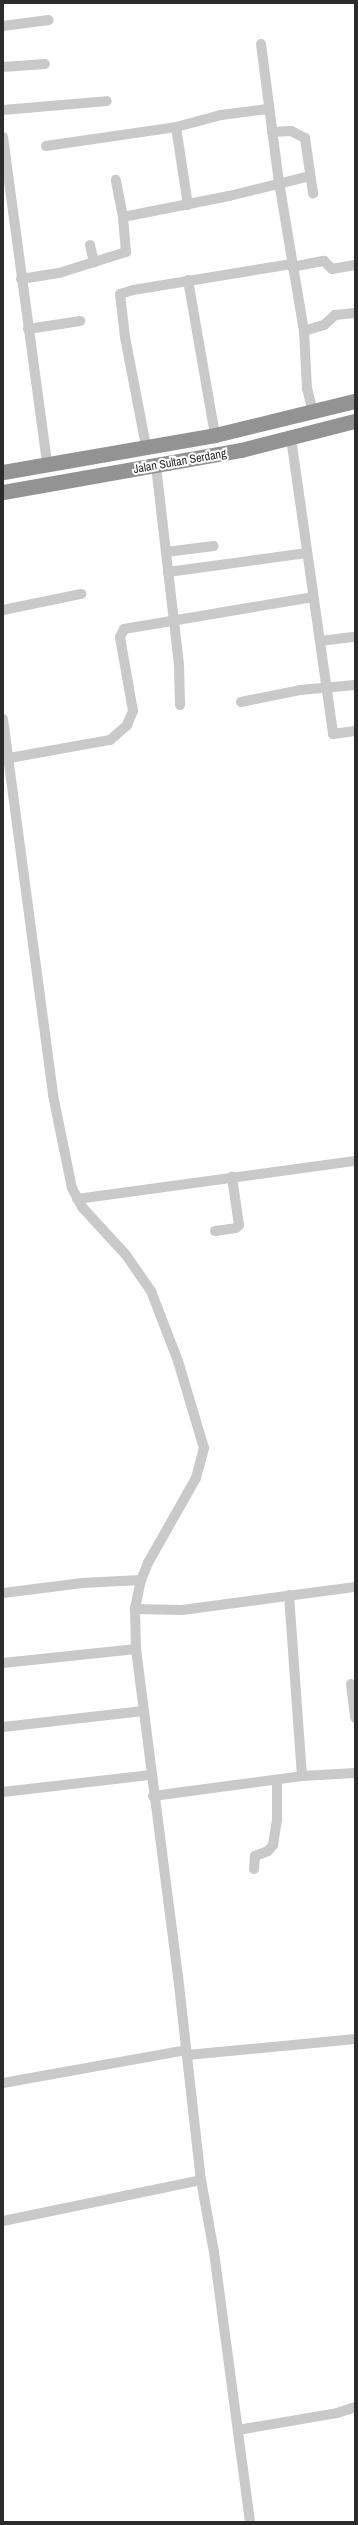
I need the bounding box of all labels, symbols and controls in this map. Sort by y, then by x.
street label: Jalan Sultan Serdang [132,447,228,477]

